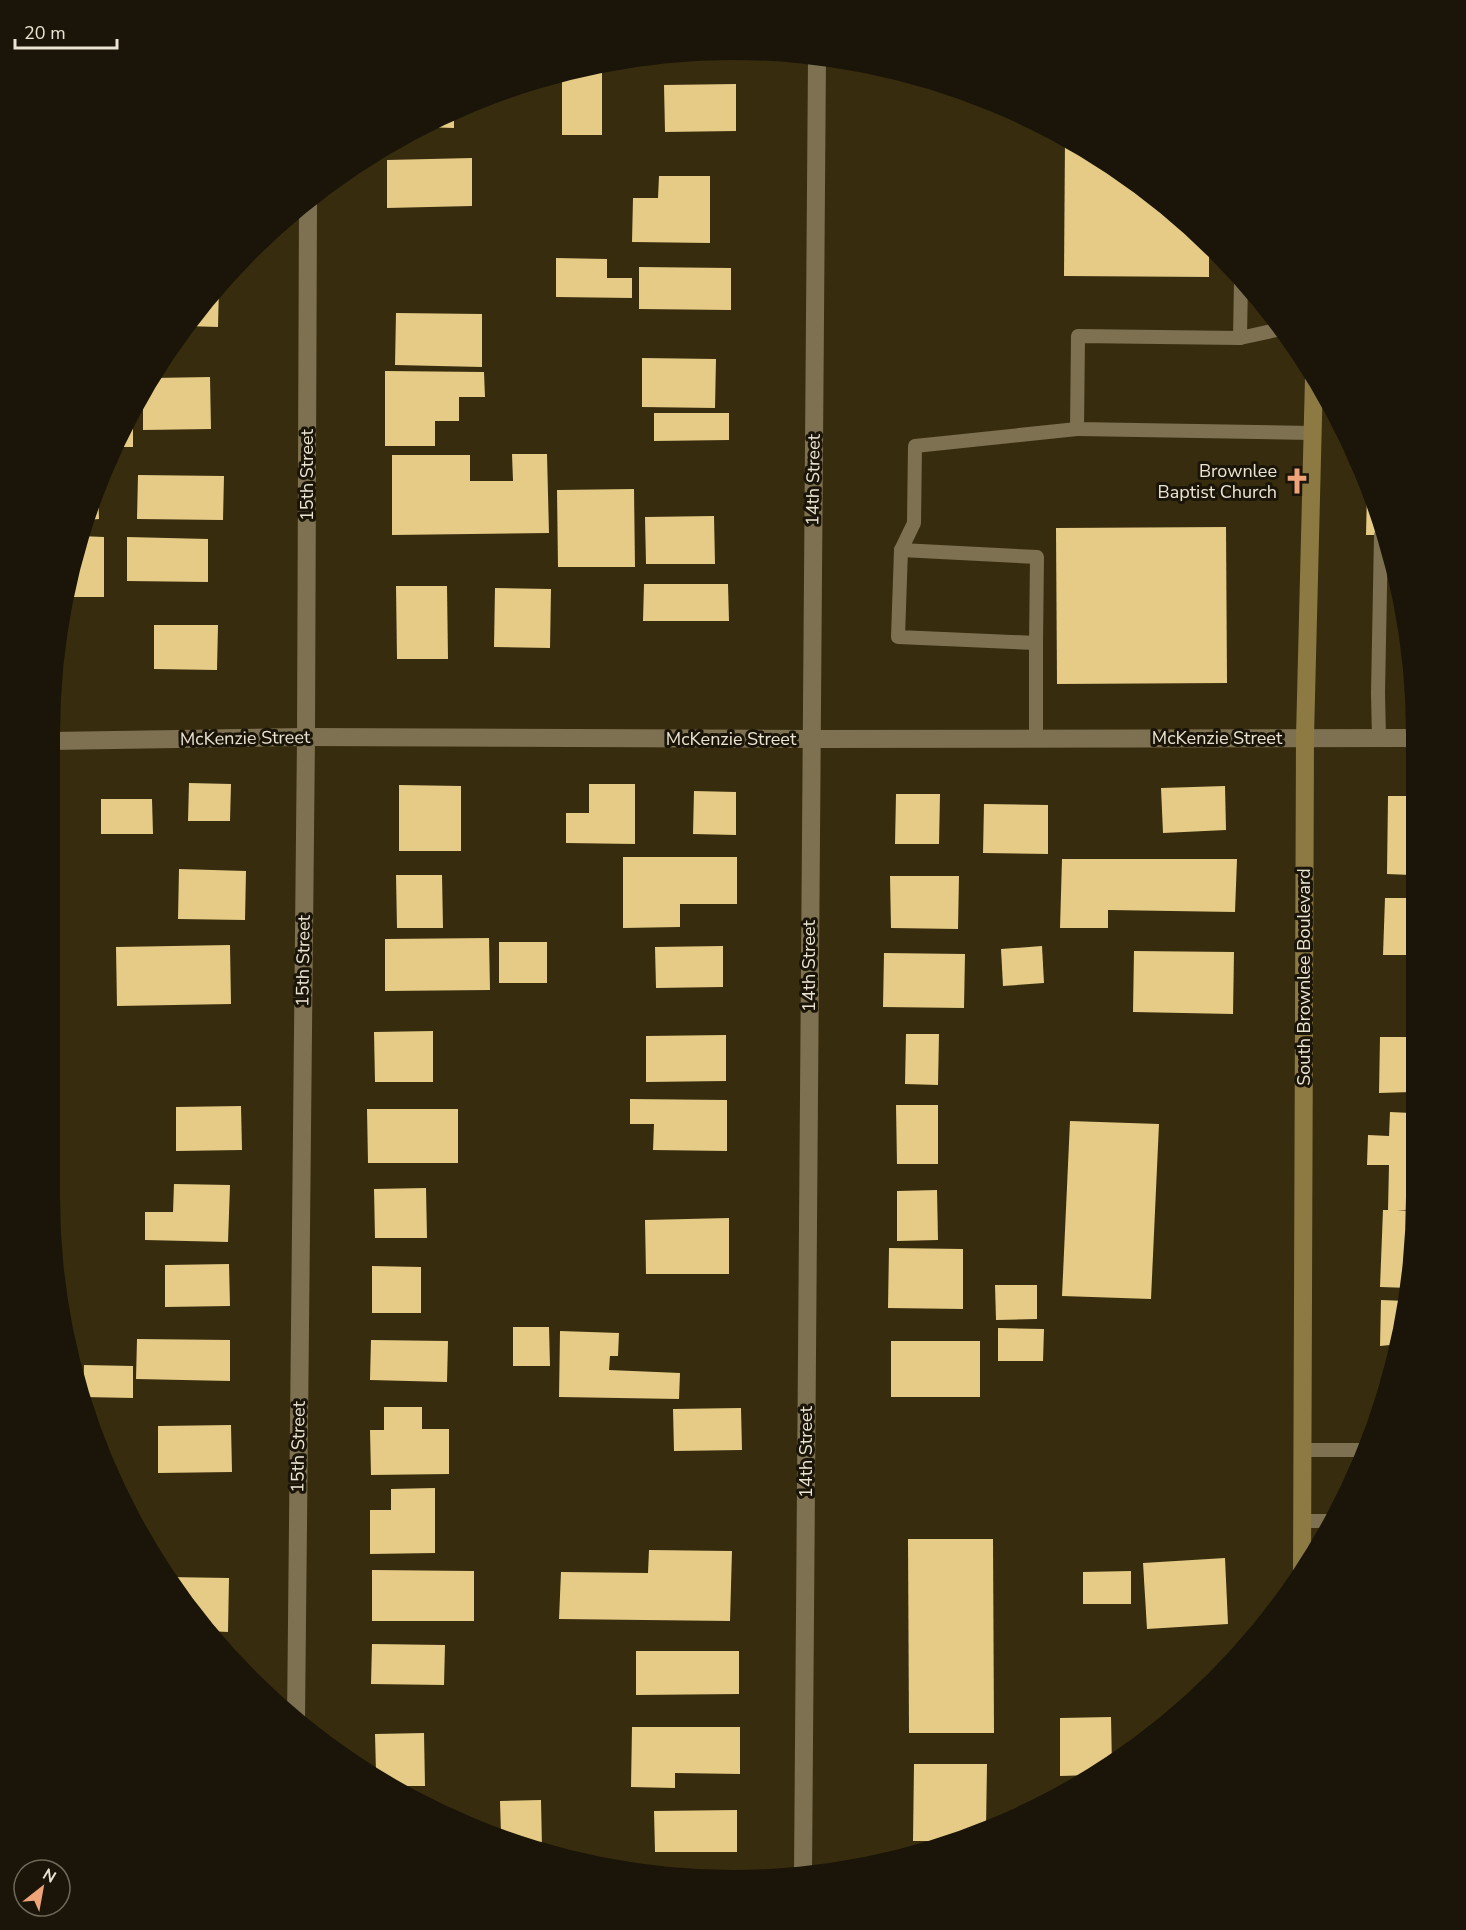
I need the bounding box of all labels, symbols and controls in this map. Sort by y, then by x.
scale bar [15,12,117,50]
text: 20 m [24,21,66,45]
street label: 15th Street [295,428,319,521]
street label: 14th Street [800,433,826,526]
place label: Brownlee Baptist Church [1158,459,1277,504]
church icon: Brownlee Baptist Church [1282,466,1312,496]
street label: McKenzie Street [180,725,311,751]
street label: McKenzie Street [1152,726,1283,750]
street label: McKenzie Street [666,727,797,751]
street label: South Brownlee Boulevard [1292,868,1316,1086]
street label: 15th Street [290,914,316,1007]
street label: 14th Street [797,919,821,1012]
street label: 15th Street [285,1400,311,1493]
street label: 14th Street [794,1405,818,1498]
north arrow [12,1858,72,1918]
text: N [38,1863,60,1889]

